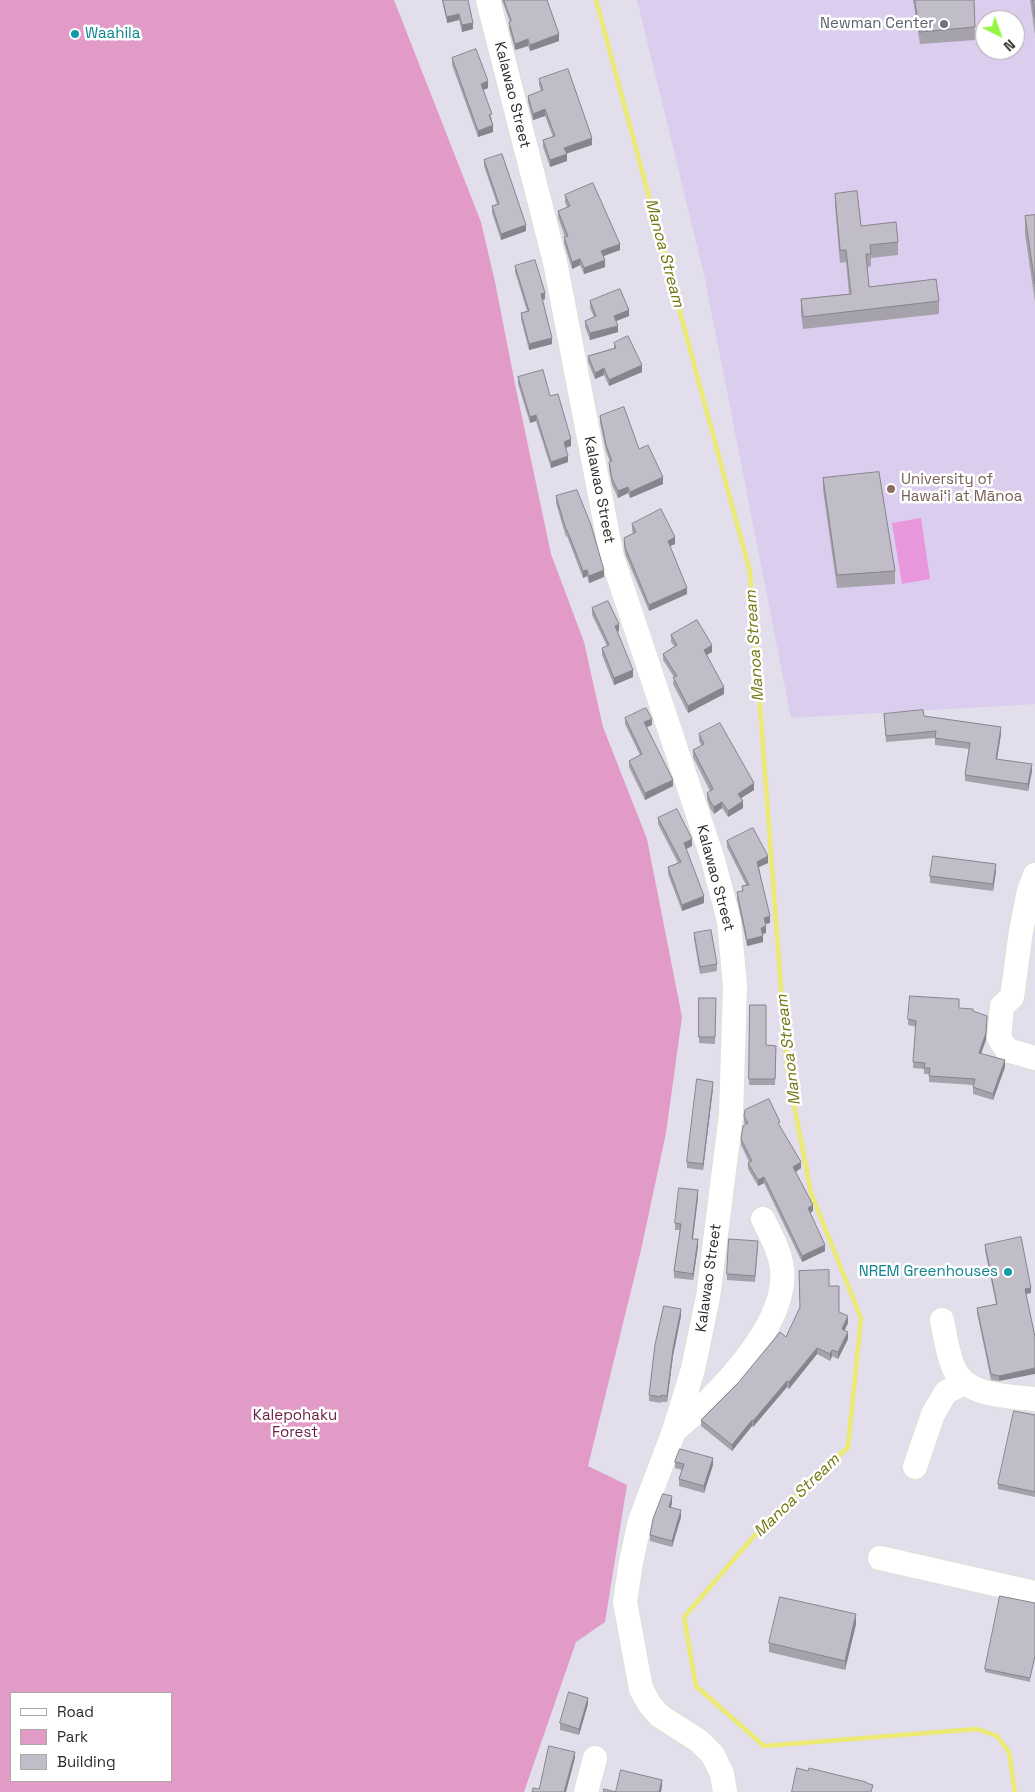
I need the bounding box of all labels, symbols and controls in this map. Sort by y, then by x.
north arrow [975,10,1025,60]
place label: Newman Center [820,15,934,33]
marker: Newman Center [938,18,950,30]
place label: Waahila [85,25,140,43]
marker: Waahila [69,28,81,40]
text: N [1000,36,1019,55]
street label: Kalawao Street [490,40,534,150]
water label: Manoa Stream [640,197,688,309]
street label: Kalawao Street [580,435,618,545]
place label: University of Hawaiʻi at Mānoa [901,471,1022,506]
marker: University of Hawaiʻi at Mānoa [885,483,897,495]
water label: Manoa Stream [742,590,768,702]
street label: Kalawao Street [692,823,738,933]
water label: Manoa Stream [773,994,805,1106]
street label: Kalawao Street [692,1223,726,1333]
place label: NREM Greenhouses [859,1263,998,1281]
marker: NREM Greenhouses [1002,1266,1014,1278]
park label: Kalepohaku Forest [253,1407,337,1442]
water label: Manoa Stream [750,1450,844,1542]
legend [10,1692,172,1782]
text: Road [57,1702,94,1721]
text: Park [57,1727,88,1746]
text: Building [57,1752,116,1771]

